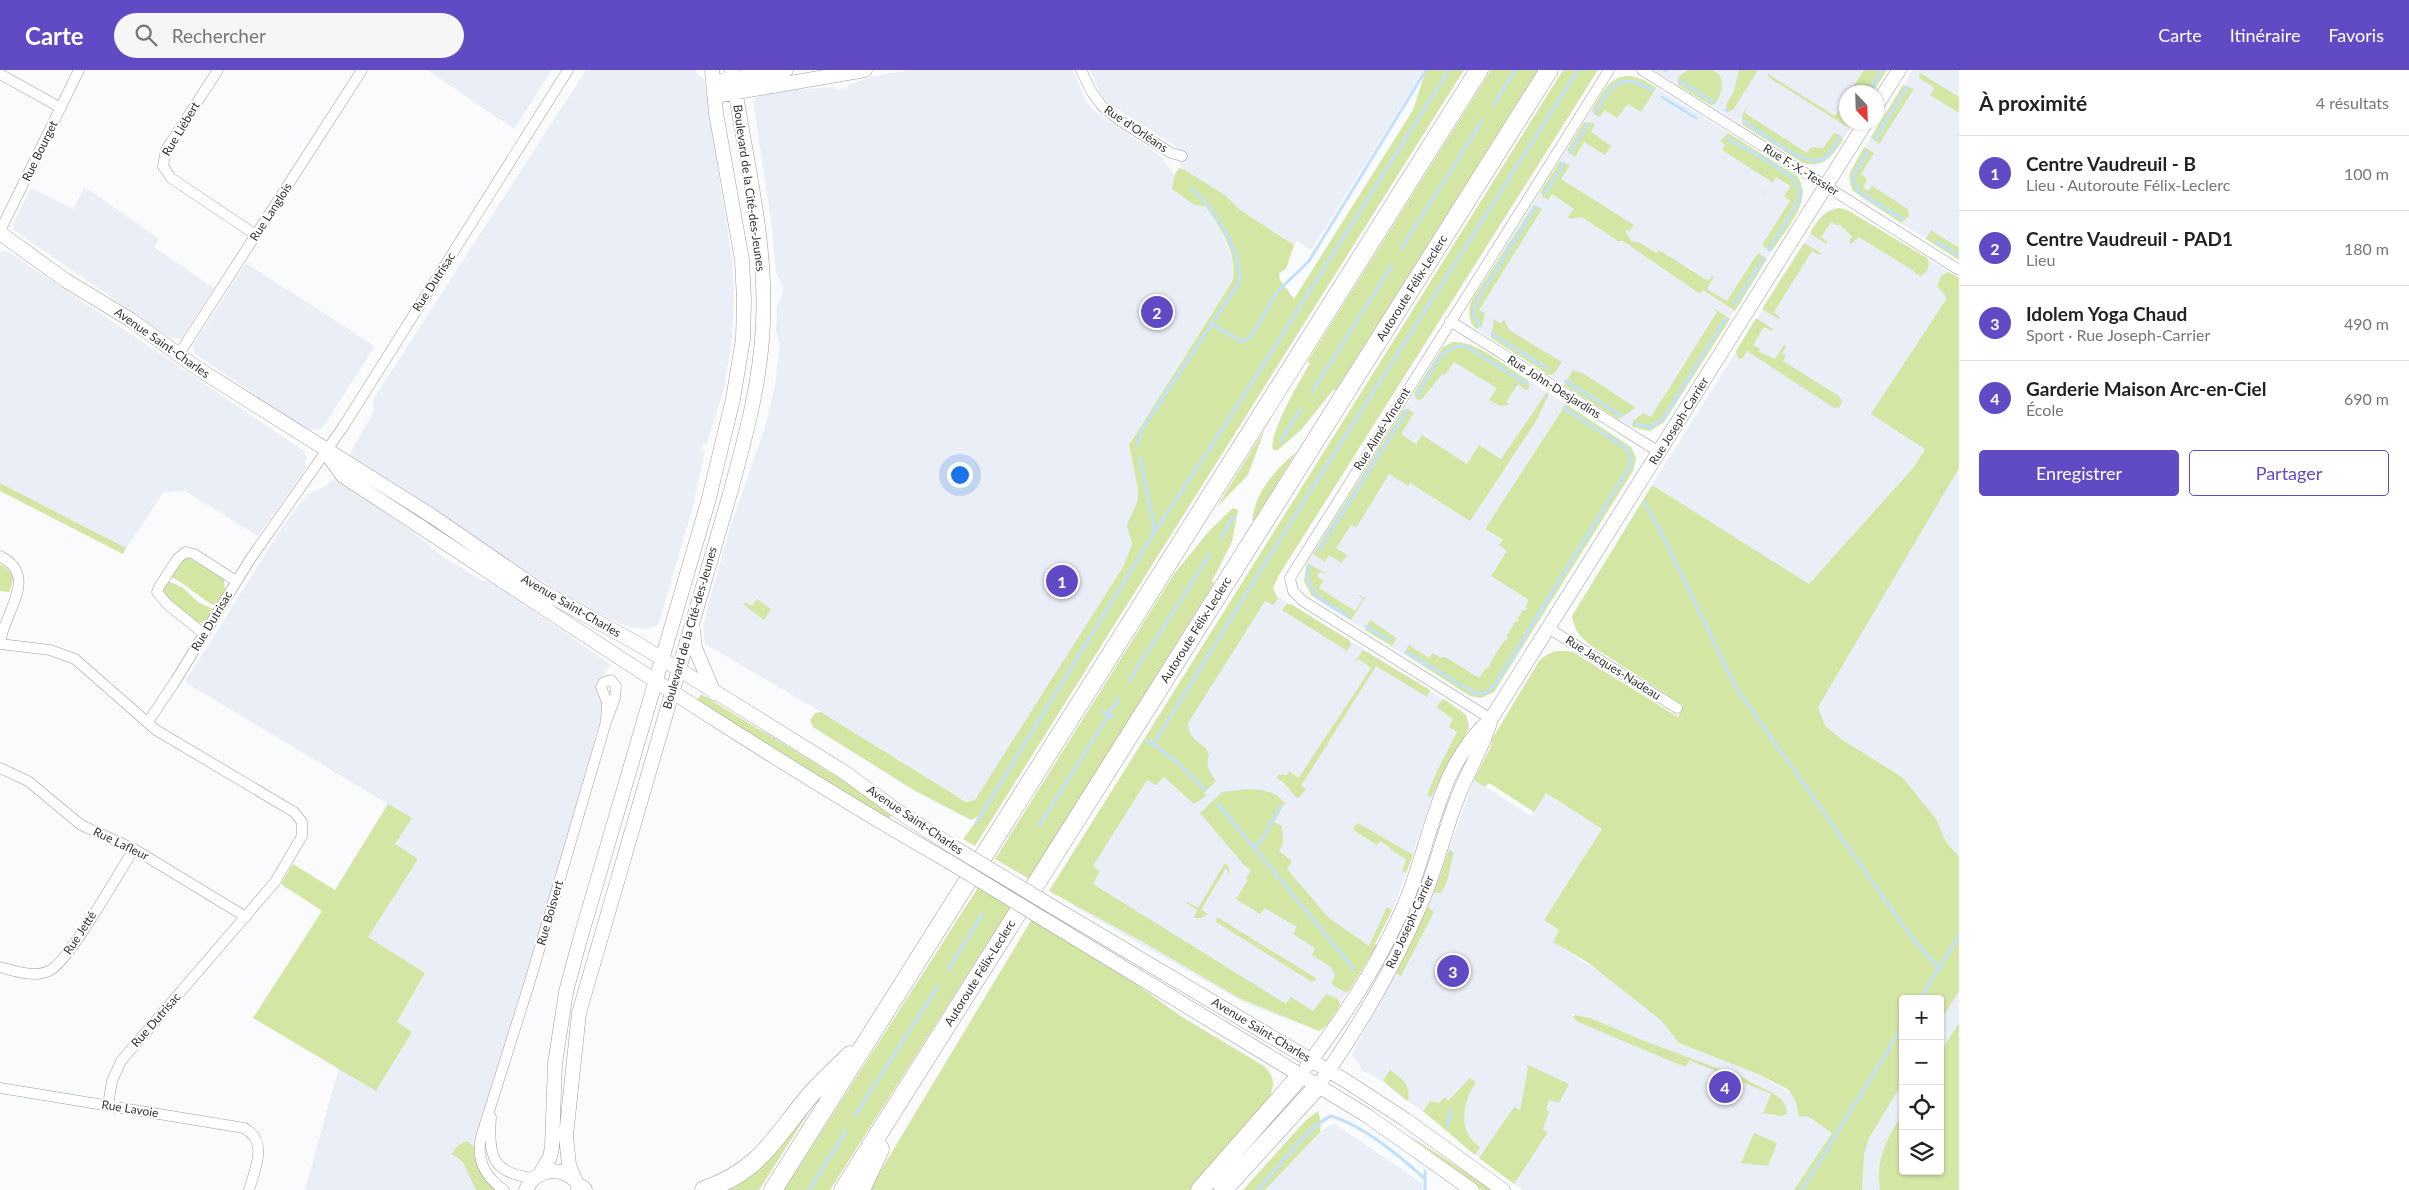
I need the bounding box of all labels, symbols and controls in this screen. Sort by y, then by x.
search box [114,13,464,58]
text: Carte [25,21,84,50]
icon: search [132,21,160,49]
text: Rechercher [172,24,266,47]
text: Carte [2158,24,2202,46]
text: Itinéraire [2230,24,2300,46]
text: Favoris [2328,24,2384,46]
north arrow [1839,85,1884,130]
text: À proximité [1979,90,2087,115]
text: 4 résultats [2316,93,2389,112]
street label: Rue Liébert [159,98,203,159]
street label: Rue d'Orléans [1102,102,1171,155]
street label: Boulevard de la Cité-des-Jeunes [730,104,769,272]
street label: Rue Bourget [18,117,61,184]
street label: Rue F.-X.-Tessier [1761,140,1842,199]
text: Centre Vaudreuil - B [2026,152,2196,175]
text: 1 [1990,164,2000,183]
text: 100 m [2344,164,2389,183]
text: Lieu · Autoroute Félix-Leclerc [2026,175,2230,194]
street label: Rue Langlois [246,180,295,244]
text: Centre Vaudreuil - PAD1 [2026,227,2233,250]
street label: Autoroute Félix-Leclerc [1373,232,1451,344]
text: 2 [1990,239,2000,258]
text: 180 m [2344,239,2389,258]
street label: Rue Dutrisac [409,249,458,314]
text: Lieu [2026,250,2055,269]
pin: 2 [1141,293,1173,331]
text: Idolem Yoga Chaud [2026,302,2187,325]
street label: Avenue Saint-Charles [112,304,213,381]
text: 3 [1990,314,2000,333]
text: 490 m [2344,314,2389,333]
text: Sport · Rue Joseph-Carrier [2026,325,2210,344]
street label: Rue John-Desjardins [1505,352,1604,421]
street label: Rue Joseph-Carrier [1646,374,1712,467]
text: Garderie Maison Arc-en-Ciel [2026,377,2266,400]
street label: Rue Aimé-Vincent [1350,384,1413,473]
text: 4 [1990,389,2000,408]
text: 690 m [2344,389,2389,408]
text: École [2026,400,2064,419]
button: Enregistrer [1979,450,2179,496]
button: Partager [2189,450,2389,496]
your location [947,462,973,488]
street label: Boulevard de la Cité-des-Jeunes [659,545,720,711]
pin: 1 [1046,562,1078,600]
street label: Avenue Saint-Charles [519,571,624,640]
street label: Autoroute Félix-Leclerc [1157,574,1235,686]
street label: Rue Dutrisac [188,588,236,654]
street label: Rue Jacques-Nadeau [1563,632,1664,703]
street label: Avenue Saint-Charles [864,782,966,857]
street label: Rue Lafleur [91,824,152,864]
street label: Rue Joseph-Carrier [1382,872,1437,971]
street label: Rue Boisvert [533,878,566,947]
street label: Rue Jetté [60,908,99,957]
street label: Autoroute Félix-Leclerc [941,917,1019,1029]
pin: 3 [1437,952,1469,990]
street label: Rue Dutrisac [128,989,184,1050]
street label: Avenue Saint-Charles [1209,994,1313,1065]
map controls [1899,995,1944,1175]
button: + [1899,995,1944,1040]
button: − [1899,1040,1944,1085]
pin: 4 [1709,1068,1741,1106]
button: locate [1899,1085,1944,1130]
street label: Rue Lavoie [101,1097,160,1120]
button: layers [1899,1130,1944,1175]

